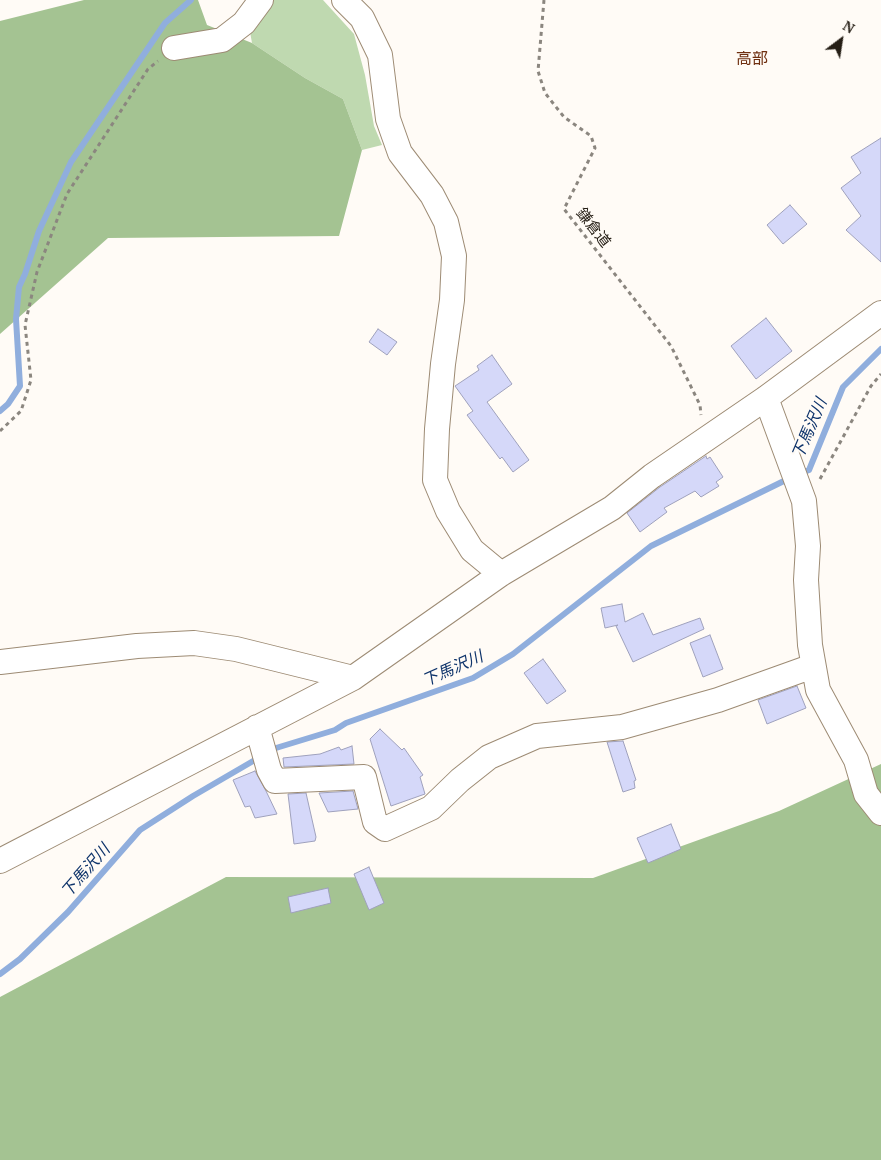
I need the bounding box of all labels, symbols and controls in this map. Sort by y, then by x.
north arrow [816,15,866,65]
text: N [840,16,858,38]
district label: 高部 [736,49,768,69]
street label: 鎌倉道 [572,205,614,251]
water label: 下馬沢川 [789,396,831,462]
water label: 下馬沢川 [420,647,486,691]
water label: 下馬沢川 [58,841,114,901]

